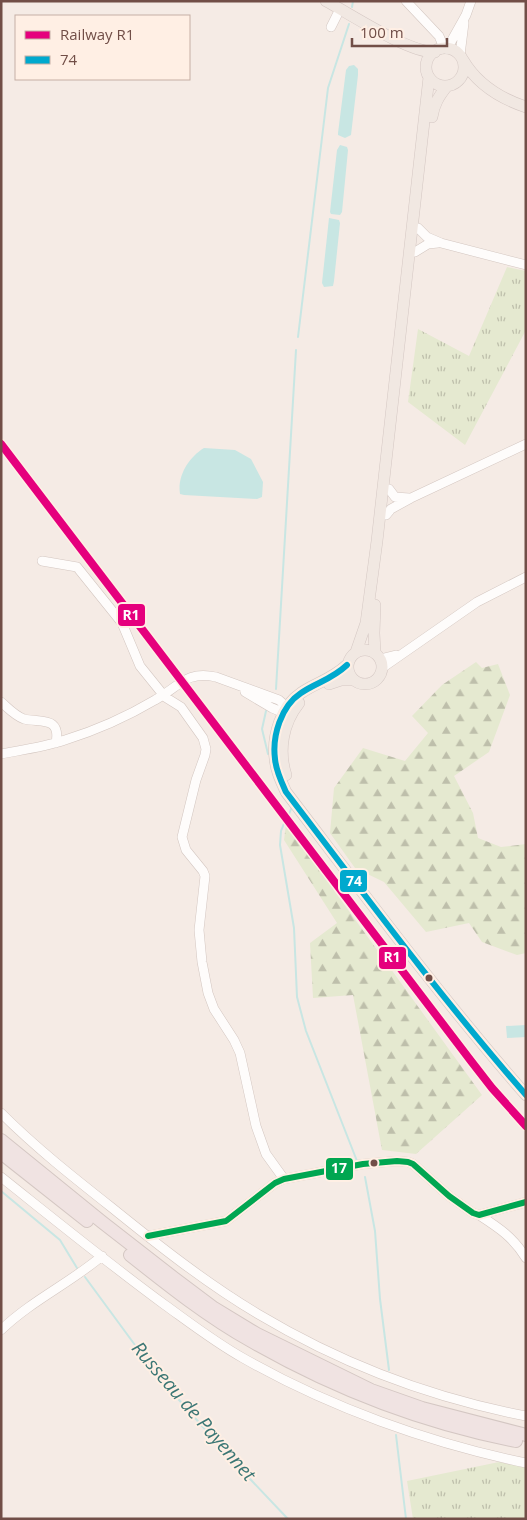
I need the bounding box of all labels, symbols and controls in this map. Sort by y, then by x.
legend [15,15,190,80]
scale bar [352,15,447,47]
text: 100 m [360,22,404,42]
text: Railway R1 [60,24,134,44]
text: 74 [60,49,78,69]
line badge: R1 [117,603,146,627]
text: R1 [122,605,140,624]
line badge: 74 [339,869,368,893]
text: 74 [346,871,362,890]
line badge: R1 [378,946,407,970]
text: R1 [383,947,401,966]
unlabelled marker [424,973,434,983]
line badge: 17 [325,1157,354,1181]
text: 17 [331,1158,347,1177]
unlabelled marker [369,1158,379,1168]
water label: Russeau de Payennet [126,1336,262,1487]

